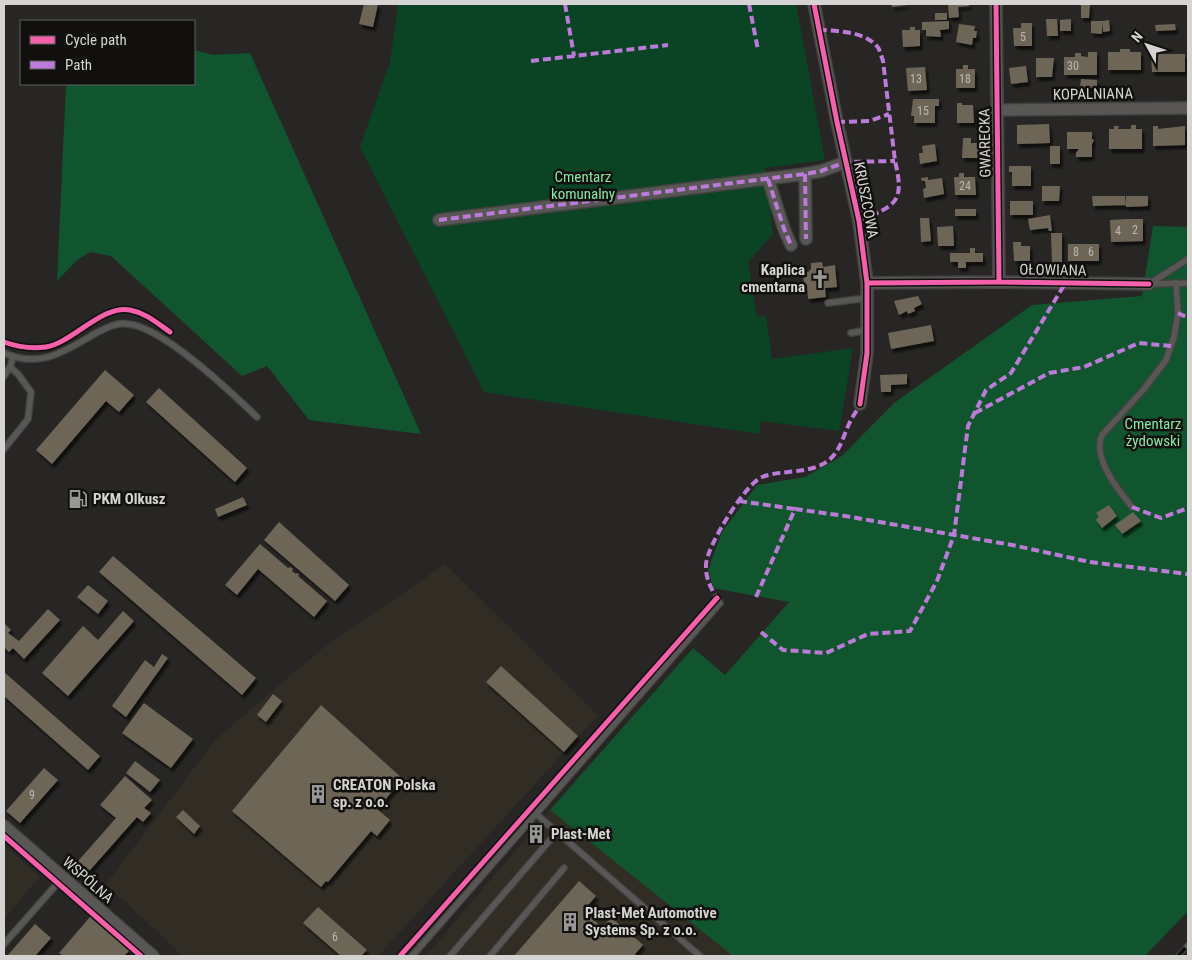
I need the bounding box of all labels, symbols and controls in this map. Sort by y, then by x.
legend [20,20,195,85]
north arrow [1122,20,1172,70]
text: N [1128,28,1146,45]
house number: 5 [1020,30,1026,44]
text: Cycle path [65,31,127,49]
text: Path [65,56,92,74]
house number: 30 [1067,59,1079,73]
house number: 13 [910,72,922,86]
house number: 18 [959,72,971,86]
street label: KOPALNIANA [1053,84,1133,104]
house number: 15 [917,104,929,118]
street label: GWARECKA [975,108,995,178]
street label: KRUSZCOWA [850,160,882,240]
park label: Cmentarz komunalny [551,168,615,203]
house number: 24 [959,179,971,193]
house number: 2 [1132,223,1138,237]
house number: 4 [1115,224,1121,238]
house number: 8 [1073,245,1079,259]
house number: 6 [1088,245,1094,259]
street label: OŁOWIANA [1019,260,1087,280]
place label: Kaplica cmentarna [741,261,805,296]
church icon: Kaplica cmentarna [809,268,831,290]
park label: Cmentarz żydowski [1125,415,1181,450]
fuel station icon: PKM Olkusz [67,488,89,510]
place label: PKM Olkusz [93,490,166,508]
place label: CREATON Polska sp. z o.o. [333,776,436,811]
building icon: CREATON Polska sp. z o.o. [307,783,329,805]
house number: 9 [29,788,35,802]
building icon: Plast-Met [525,823,547,845]
place label: Plast-Met [551,825,611,843]
street label: WSPÓLNA [59,853,117,907]
place label: Plast-Met Automotive Systems Sp. z o.o. [585,904,717,939]
building icon: Plast-Met Automotive Systems Sp. z o.o. [559,911,581,933]
house number: 6 [332,930,338,944]

